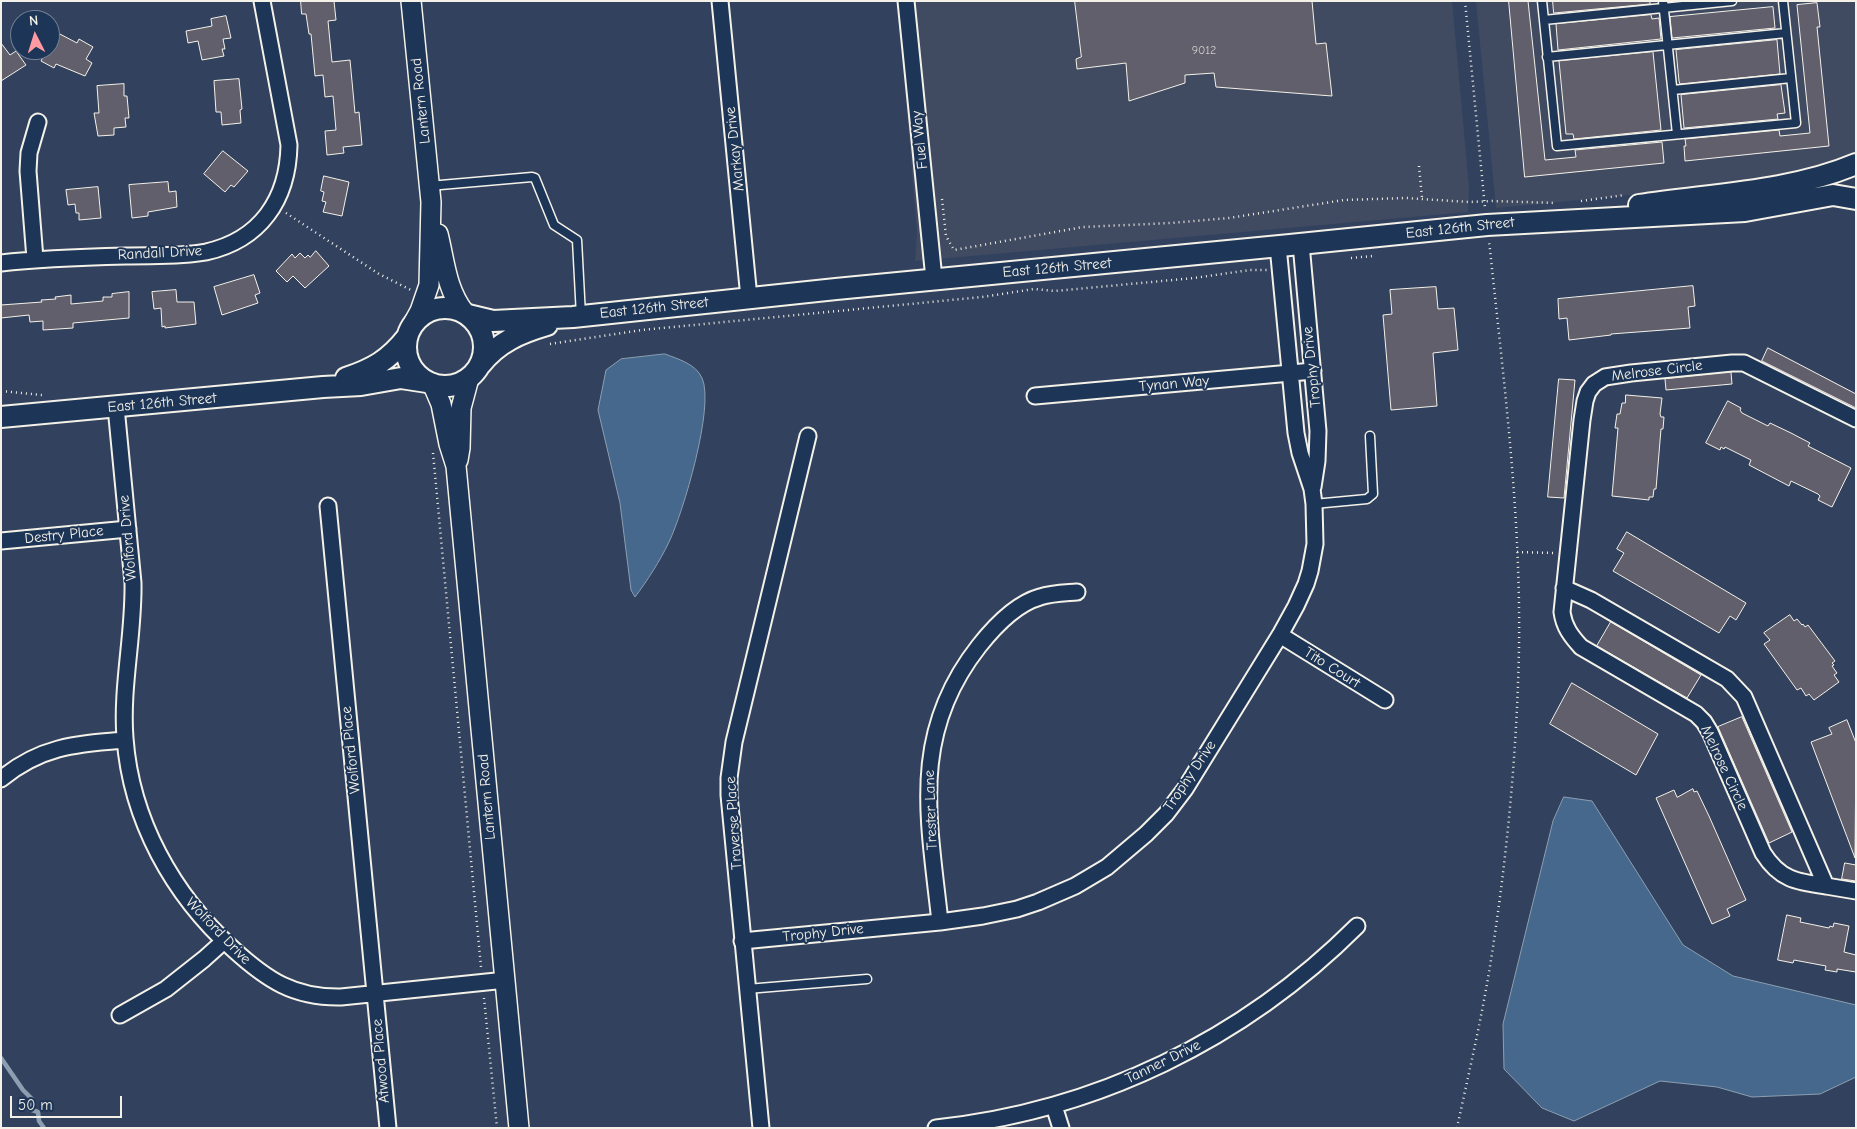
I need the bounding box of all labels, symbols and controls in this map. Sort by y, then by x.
north arrow [10,10,60,60]
text: N [28,12,39,29]
house number: 9012 [1192,44,1216,58]
street label: Lantern Road [408,57,434,145]
street label: Markay Drive [722,106,748,192]
street label: Fuel Way [908,110,932,170]
street label: East 126th Street [1405,213,1515,243]
street label: Randall Drive [117,242,203,264]
street label: East 126th Street [1002,254,1112,282]
street label: East 126th Street [599,293,709,323]
street label: Trophy Drive [1299,326,1325,408]
street label: Melrose Circle [1610,356,1704,386]
street label: Tynan Way [1138,372,1210,396]
street label: East 126th Street [107,389,217,417]
street label: Wolford Drive [115,494,141,582]
street label: Destry Place [24,522,104,548]
street label: Tito Court [1300,644,1364,692]
street label: Wolford Place [337,705,365,795]
street label: Melrose Circle [1696,723,1752,813]
street label: Trophy Drive [1160,737,1220,815]
street label: Lantern Road [474,753,500,841]
street label: Trester Lane [921,770,941,850]
street label: Traverse Place [722,776,746,870]
street label: Wolford Drive [182,894,254,968]
street label: Trophy Drive [782,920,864,946]
street label: Atwood Place [368,1018,394,1104]
street label: Tanner Drive [1122,1036,1204,1088]
scale bar [12,1086,125,1118]
text: 50 m [18,1096,53,1114]

